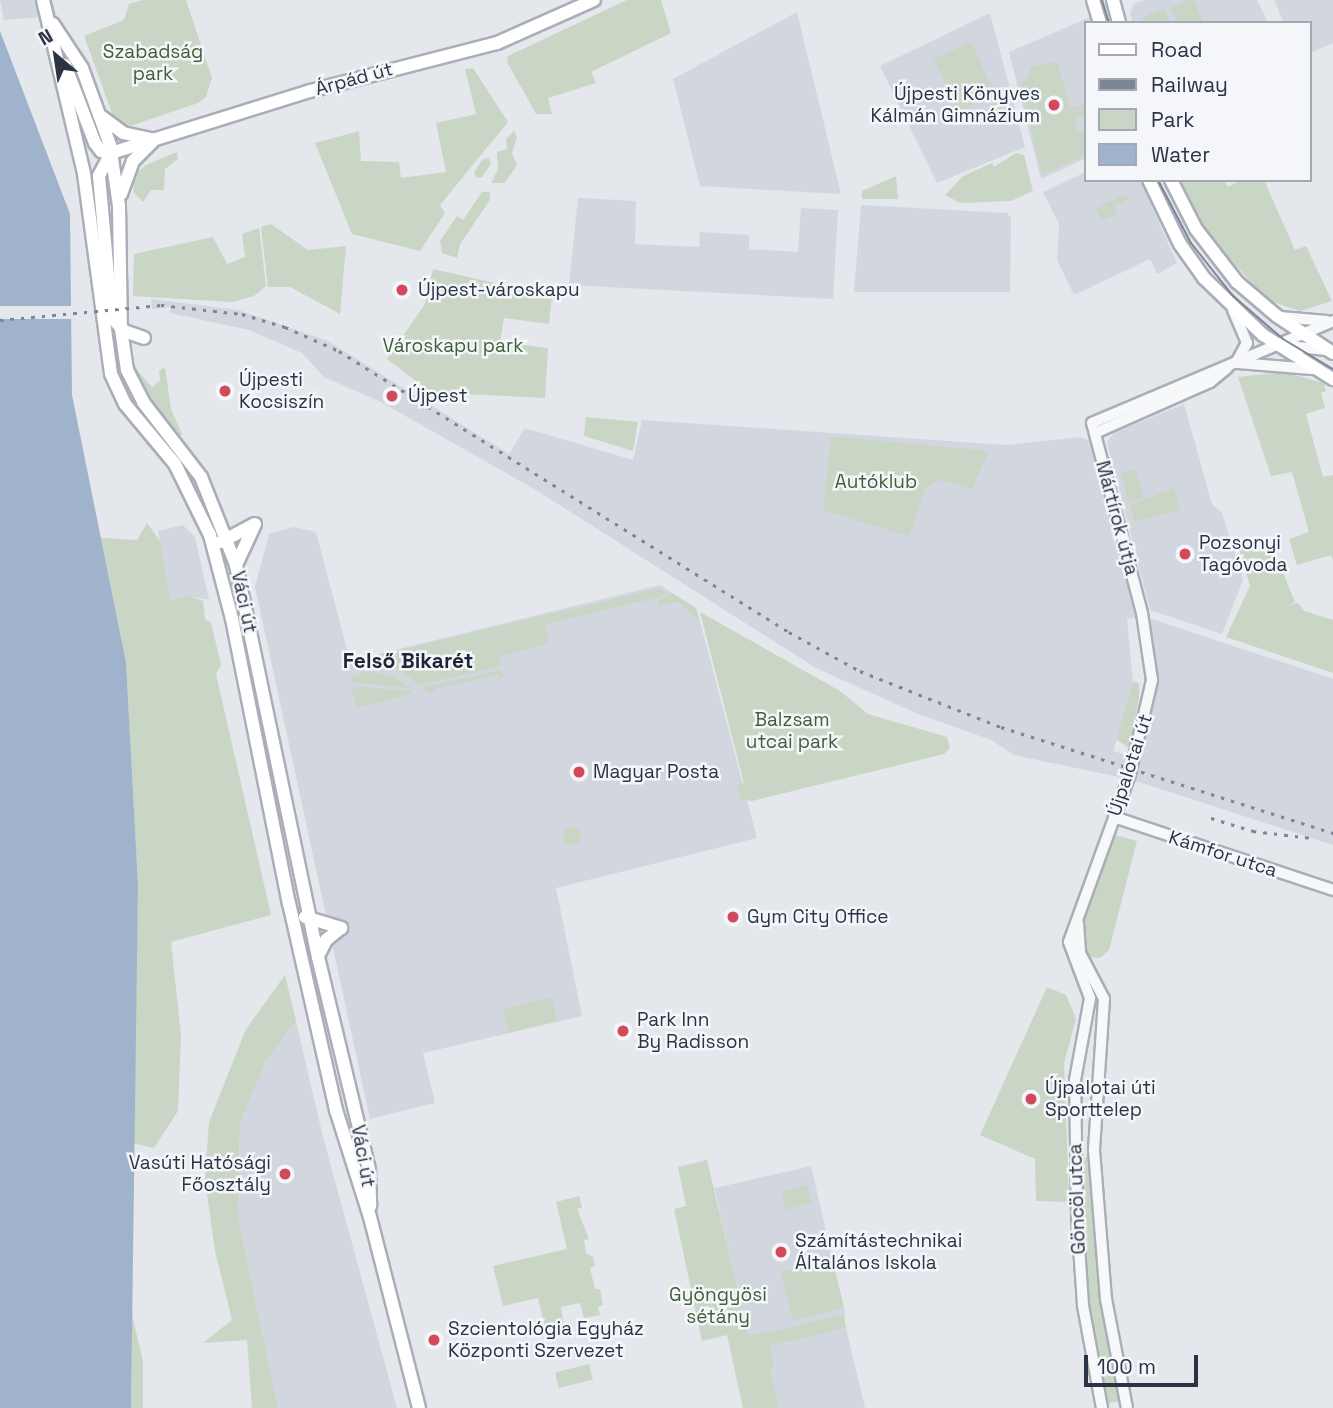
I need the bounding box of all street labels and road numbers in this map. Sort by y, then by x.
street label: Árpád út [313,58,395,100]
street label: Mártírok útja [1091,458,1143,578]
street label: Váci út [226,569,262,635]
street label: Újpalotai út [1103,711,1157,819]
street label: Kámfor utca [1166,826,1280,882]
street label: Váci út [346,1123,380,1189]
street label: Göncöl utca [1064,1143,1090,1255]

